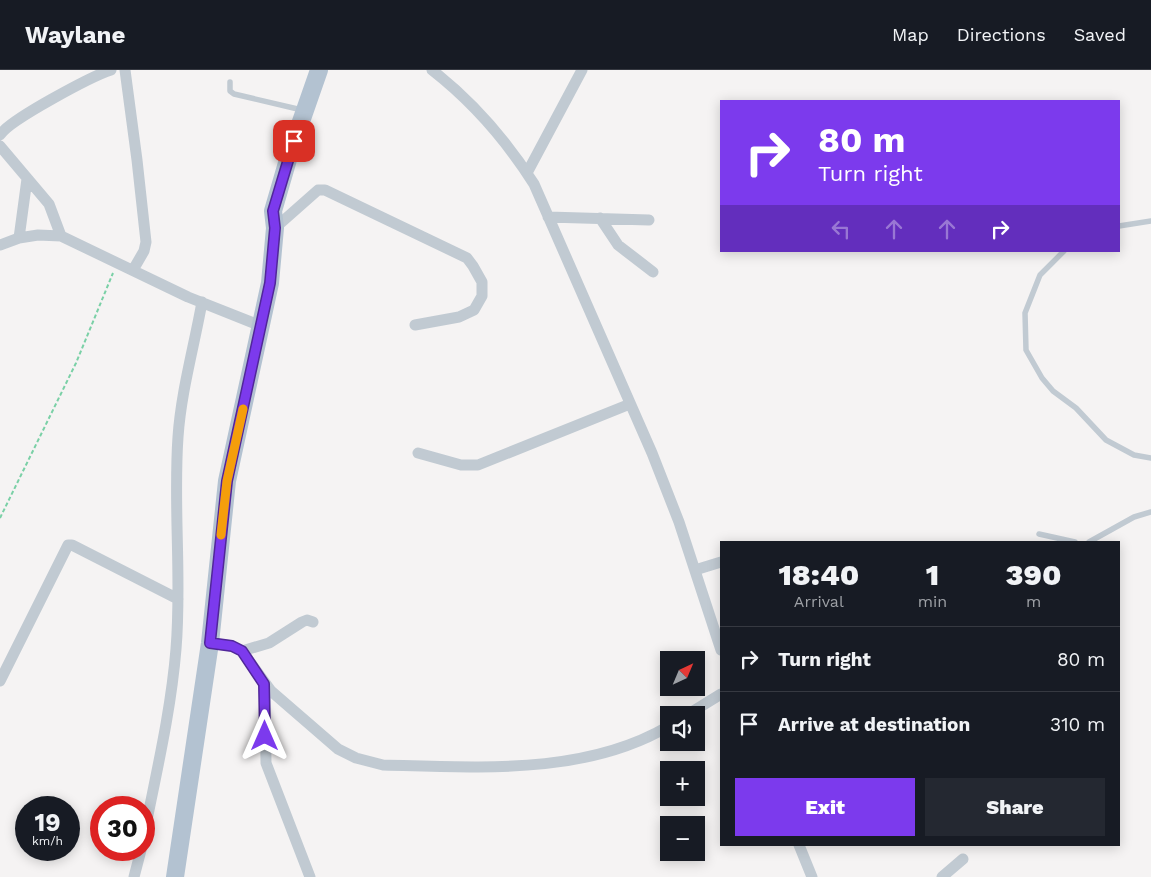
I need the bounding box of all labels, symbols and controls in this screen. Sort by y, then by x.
text: Waylane [25,21,125,49]
text: Map [892,24,929,45]
text: Directions [957,24,1046,45]
text: Saved [1074,24,1126,45]
text: 80 m [818,119,905,161]
pin [273,120,315,162]
icon: right [735,120,800,185]
icon: arrive [280,127,308,155]
text: Turn right [818,161,923,186]
icon: left [827,215,855,243]
icon: ahead [880,215,908,243]
icon: ahead [933,215,961,243]
icon: right [986,215,1014,243]
text: 18:40 [778,557,859,592]
text: 1 [926,557,939,592]
text: 390 [1006,557,1061,592]
text: Arrival [794,592,844,611]
text: min [918,592,947,611]
text: m [1026,592,1041,611]
icon: right [735,645,763,673]
text: Turn right [778,648,871,671]
text: 80 m [1057,648,1105,671]
north arrow [660,651,705,696]
map controls [660,651,705,861]
button: sound [660,706,705,751]
position arrow [238,709,290,761]
icon: arrive [735,710,763,738]
text: Arrive at destination [778,713,970,736]
text: 310 m [1050,713,1105,736]
button: + [660,761,705,806]
button: Exit [735,778,915,836]
button: Share [925,778,1105,836]
speed limit sign: 30 [90,796,155,861]
text: 19 [34,808,61,837]
button: − [660,816,705,861]
text: km/h [32,834,63,848]

